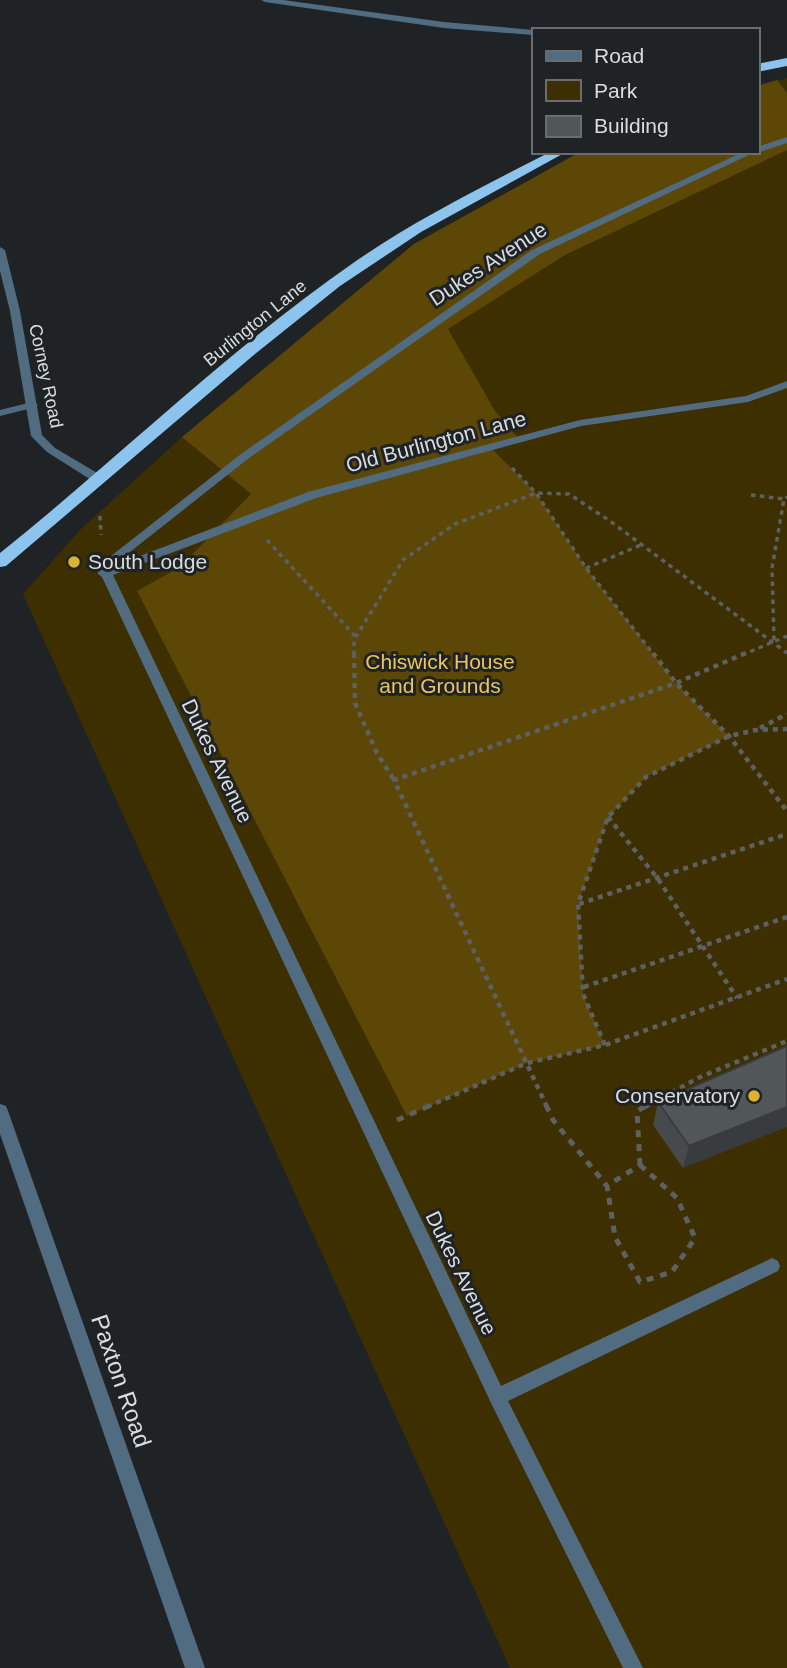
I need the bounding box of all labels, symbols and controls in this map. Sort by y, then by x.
legend [532,28,759,154]
text: Road [594,44,644,67]
text: Park [594,79,638,102]
text: Building [594,114,669,137]
street label: Dukes Avenue [425,217,551,310]
street label: Burlington Lane [200,276,310,370]
street label: Corney Road [25,322,67,430]
street label: Old Burlington Lane [343,406,529,477]
place label: South Lodge [88,550,207,573]
marker: South Lodge [66,554,82,570]
park label: Chiswick House and Grounds [365,650,515,697]
street label: Dukes Avenue [178,695,257,827]
place label: Conservatory [615,1084,740,1107]
marker: Conservatory [746,1088,762,1104]
street label: Dukes Avenue [422,1207,501,1339]
street label: Paxton Road [86,1311,157,1451]

